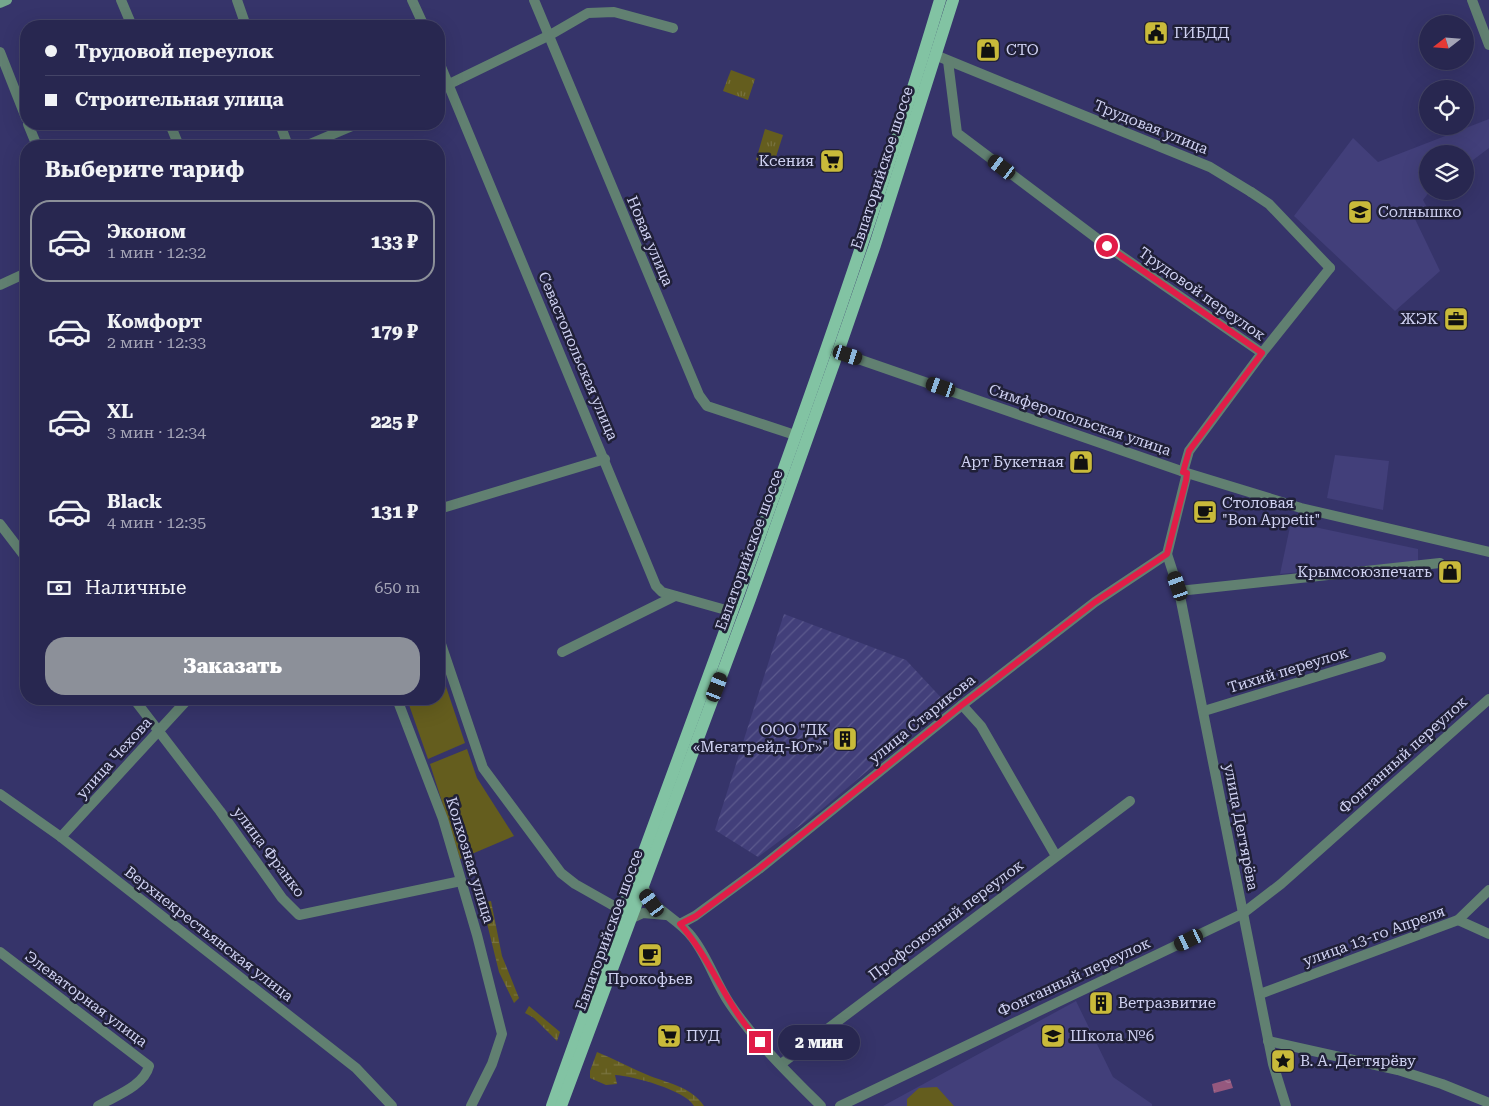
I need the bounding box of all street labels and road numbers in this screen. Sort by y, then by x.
street label: Евпаторийское шоссе [847,84,917,252]
street label: Трудовая улица [1091,96,1211,158]
street label: Новая улица [623,193,677,289]
street label: Трудовой переулок [1135,243,1269,345]
street label: Севастопольская улица [534,269,622,443]
street label: Симферопольская улица [987,380,1173,460]
street label: Евпаторийское шоссе [711,467,787,633]
street label: Тихий переулок [1226,643,1351,697]
street label: улица Старикова [865,671,979,767]
street label: Фонтанный переулок [1335,692,1471,817]
street label: улица Чехова [73,713,155,803]
street label: улица Дегтярёва [1220,762,1262,892]
street label: Колхозная улица [442,795,498,925]
street label: улица Франко [229,803,309,901]
street label: Евпаторийское шоссе [571,847,647,1013]
street label: Профсоюзный переулок [865,856,1027,984]
street label: Верхнекрестьянская улица [121,863,297,1005]
street label: улица 13-го Апреля [1301,902,1447,970]
street label: Фонтанный переулок [995,933,1154,1020]
street label: Элеваторная улица [21,947,151,1051]

